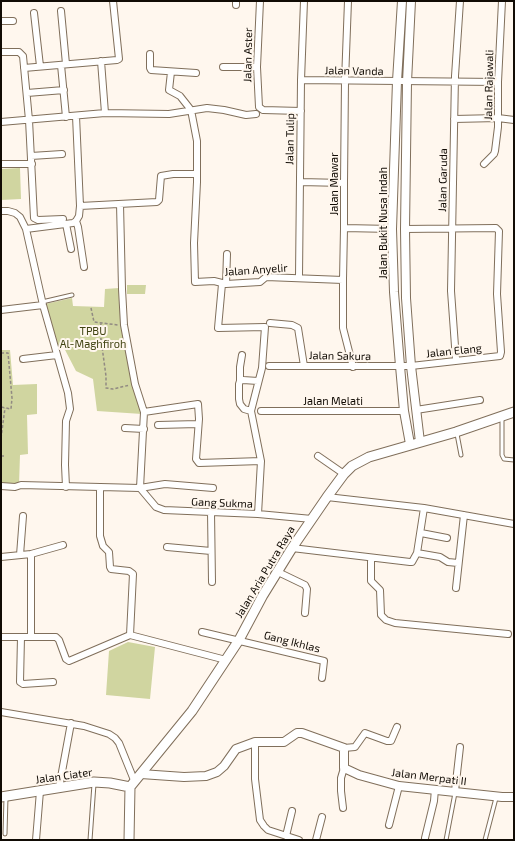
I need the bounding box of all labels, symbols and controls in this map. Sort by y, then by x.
street label: Jalan Aster [241,27,255,83]
street label: Jalan Rajawali [482,50,496,120]
street label: Jalan Vanda [324,64,384,78]
street label: Jalan Tulip [283,113,297,165]
street label: Jalan Garuda [436,148,450,212]
street label: Jalan Mawar [327,152,341,216]
street label: Jalan Bukit Nusa Indah [376,167,390,279]
street label: Jalan Anyelir [224,261,288,279]
park label: TPBU Al-Maghfiroh [60,324,126,350]
street label: Jalan Elang [426,342,482,360]
street label: Jalan Sakura [309,349,371,363]
street label: Jalan Melati [303,394,363,408]
street label: Gang Sukma [191,495,253,511]
street label: Jalan Aria Putra Raya [232,524,298,620]
street label: Gang Ikhlas [262,629,322,655]
street label: Jalan Ciater [35,765,93,787]
street label: Jalan Merpati II [391,766,467,788]

